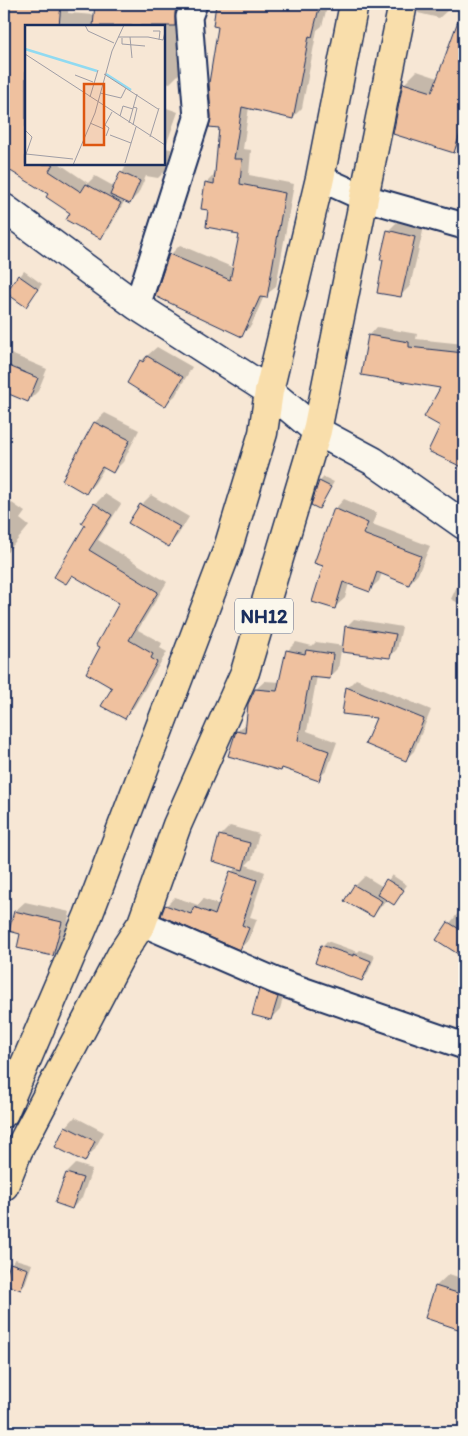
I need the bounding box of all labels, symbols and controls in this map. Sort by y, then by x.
inset map [25,25,165,165]
road number: NH12 [235,598,293,634]

